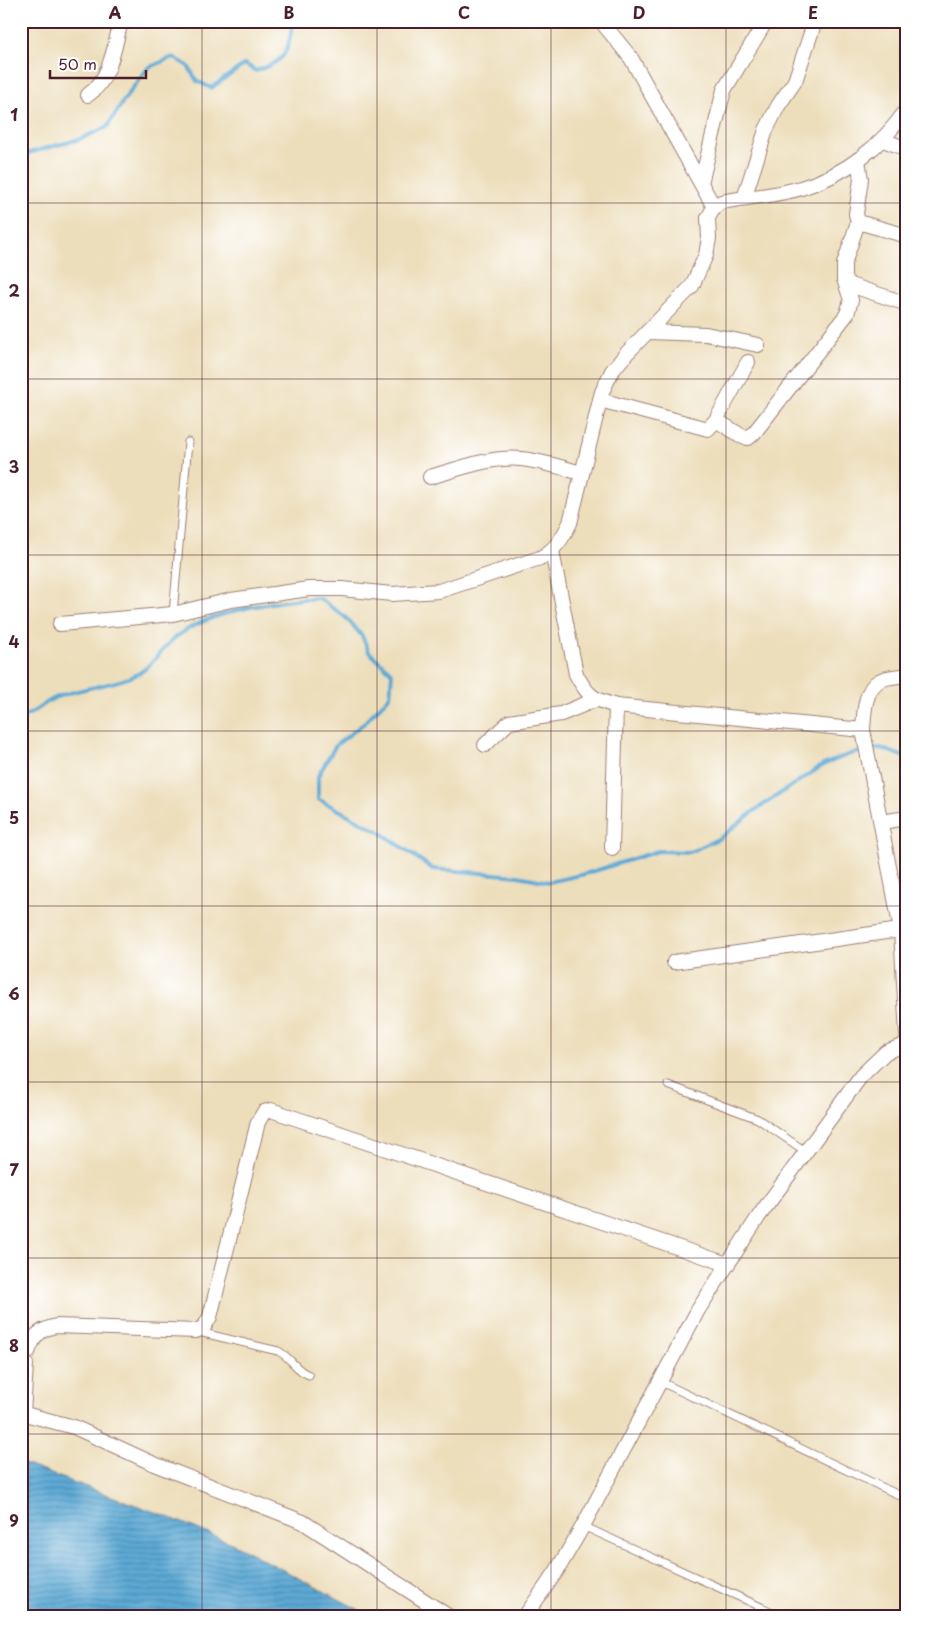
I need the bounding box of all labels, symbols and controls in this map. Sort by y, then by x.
text: A [109,0,122,24]
text: B [284,0,295,24]
text: C [458,0,470,24]
text: D [633,0,645,24]
text: E [808,0,818,24]
scale bar [50,48,146,80]
text: 50 m [58,52,97,75]
text: 1 [10,102,18,126]
text: 2 [8,278,20,302]
text: 3 [9,454,19,478]
text: 4 [9,629,20,653]
text: 5 [9,805,19,829]
text: 6 [8,981,20,1005]
text: 7 [9,1157,19,1181]
text: 8 [9,1333,19,1357]
text: 9 [9,1508,19,1532]

